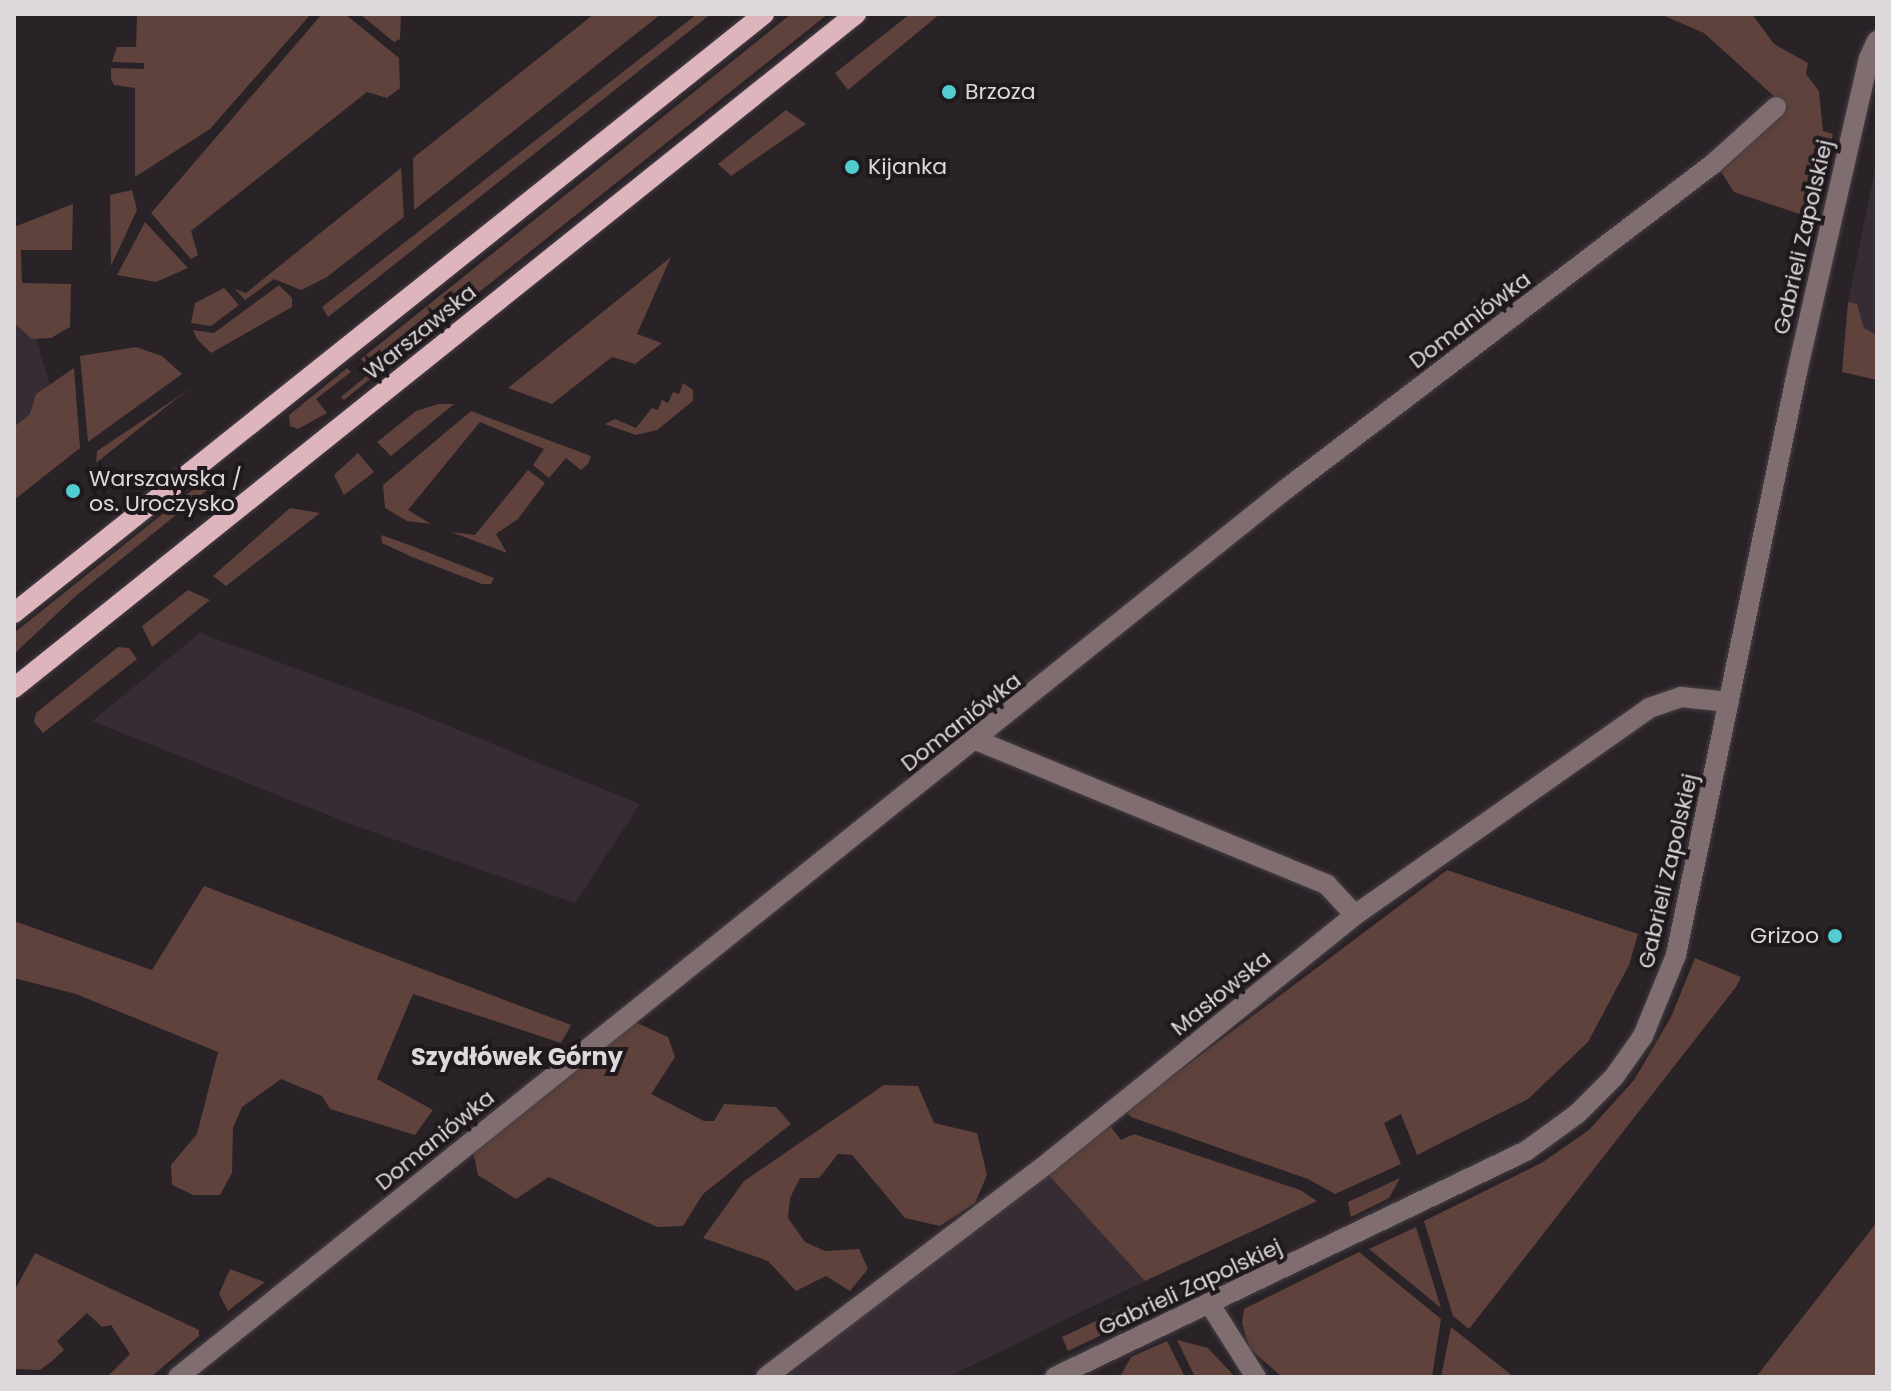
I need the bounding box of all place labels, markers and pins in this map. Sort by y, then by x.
place label: Brzoza [965,79,1036,105]
marker: Brzoza [940,83,958,101]
place label: Kijanka [868,154,947,180]
marker: Kijanka [843,158,861,176]
place label: Warszawska / os. Uroczysko [89,465,242,516]
marker: Warszawska / os. Uroczysko [64,482,82,500]
place label: Grizoo [1750,923,1819,949]
marker: Grizoo [1826,927,1844,945]

